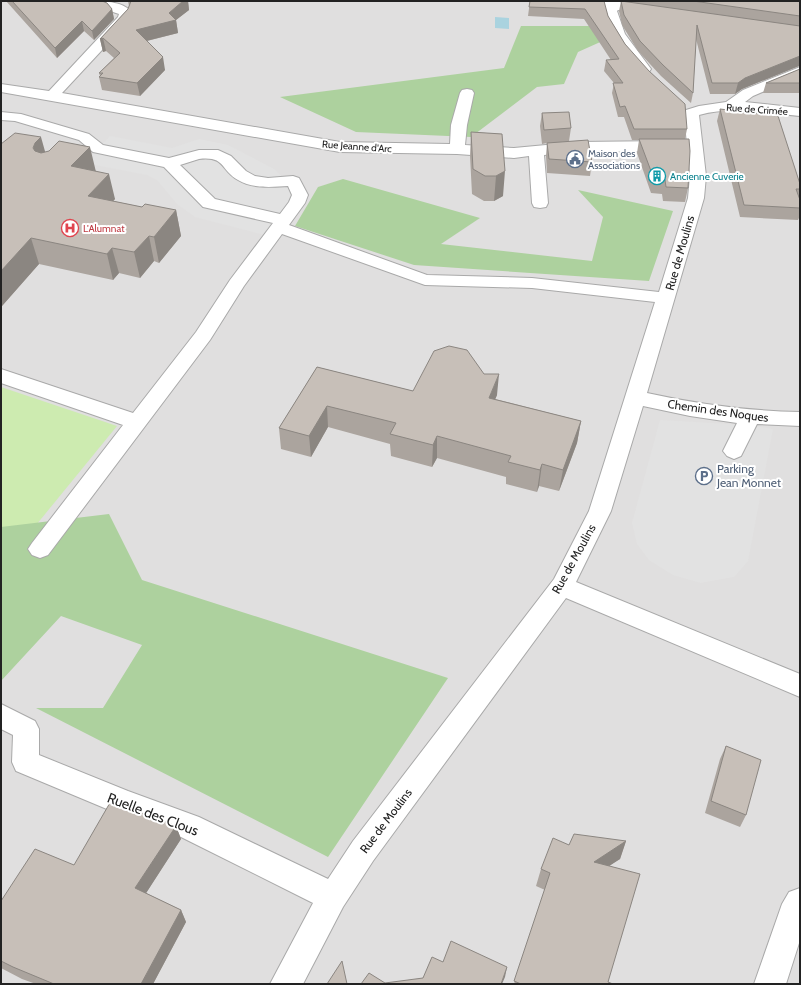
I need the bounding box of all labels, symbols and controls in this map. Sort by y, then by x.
street label: Rue de Crimée [726,101,788,118]
street label: Rue Jeanne d'Arc [322,138,393,155]
place label: Maison des Associations [588,147,640,172]
public building icon: Maison des Associations [565,149,585,169]
building icon: Ancienne Cuverie [647,166,667,186]
place label: Ancienne Cuverie [670,170,744,183]
street label: Rue de Moulins [662,214,697,292]
hospital icon: L'Alumnat [60,218,80,238]
place label: L'Alumnat [83,222,125,235]
street label: Chemin des Noques [667,396,770,425]
place label: Parking Jean Monnet [716,461,781,490]
parking icon: Parking Jean Monnet [694,466,714,486]
street label: Rue de Moulins [548,521,599,596]
street label: Rue de Moulins [356,785,415,856]
street label: Ruelle des Clous [105,788,201,840]

